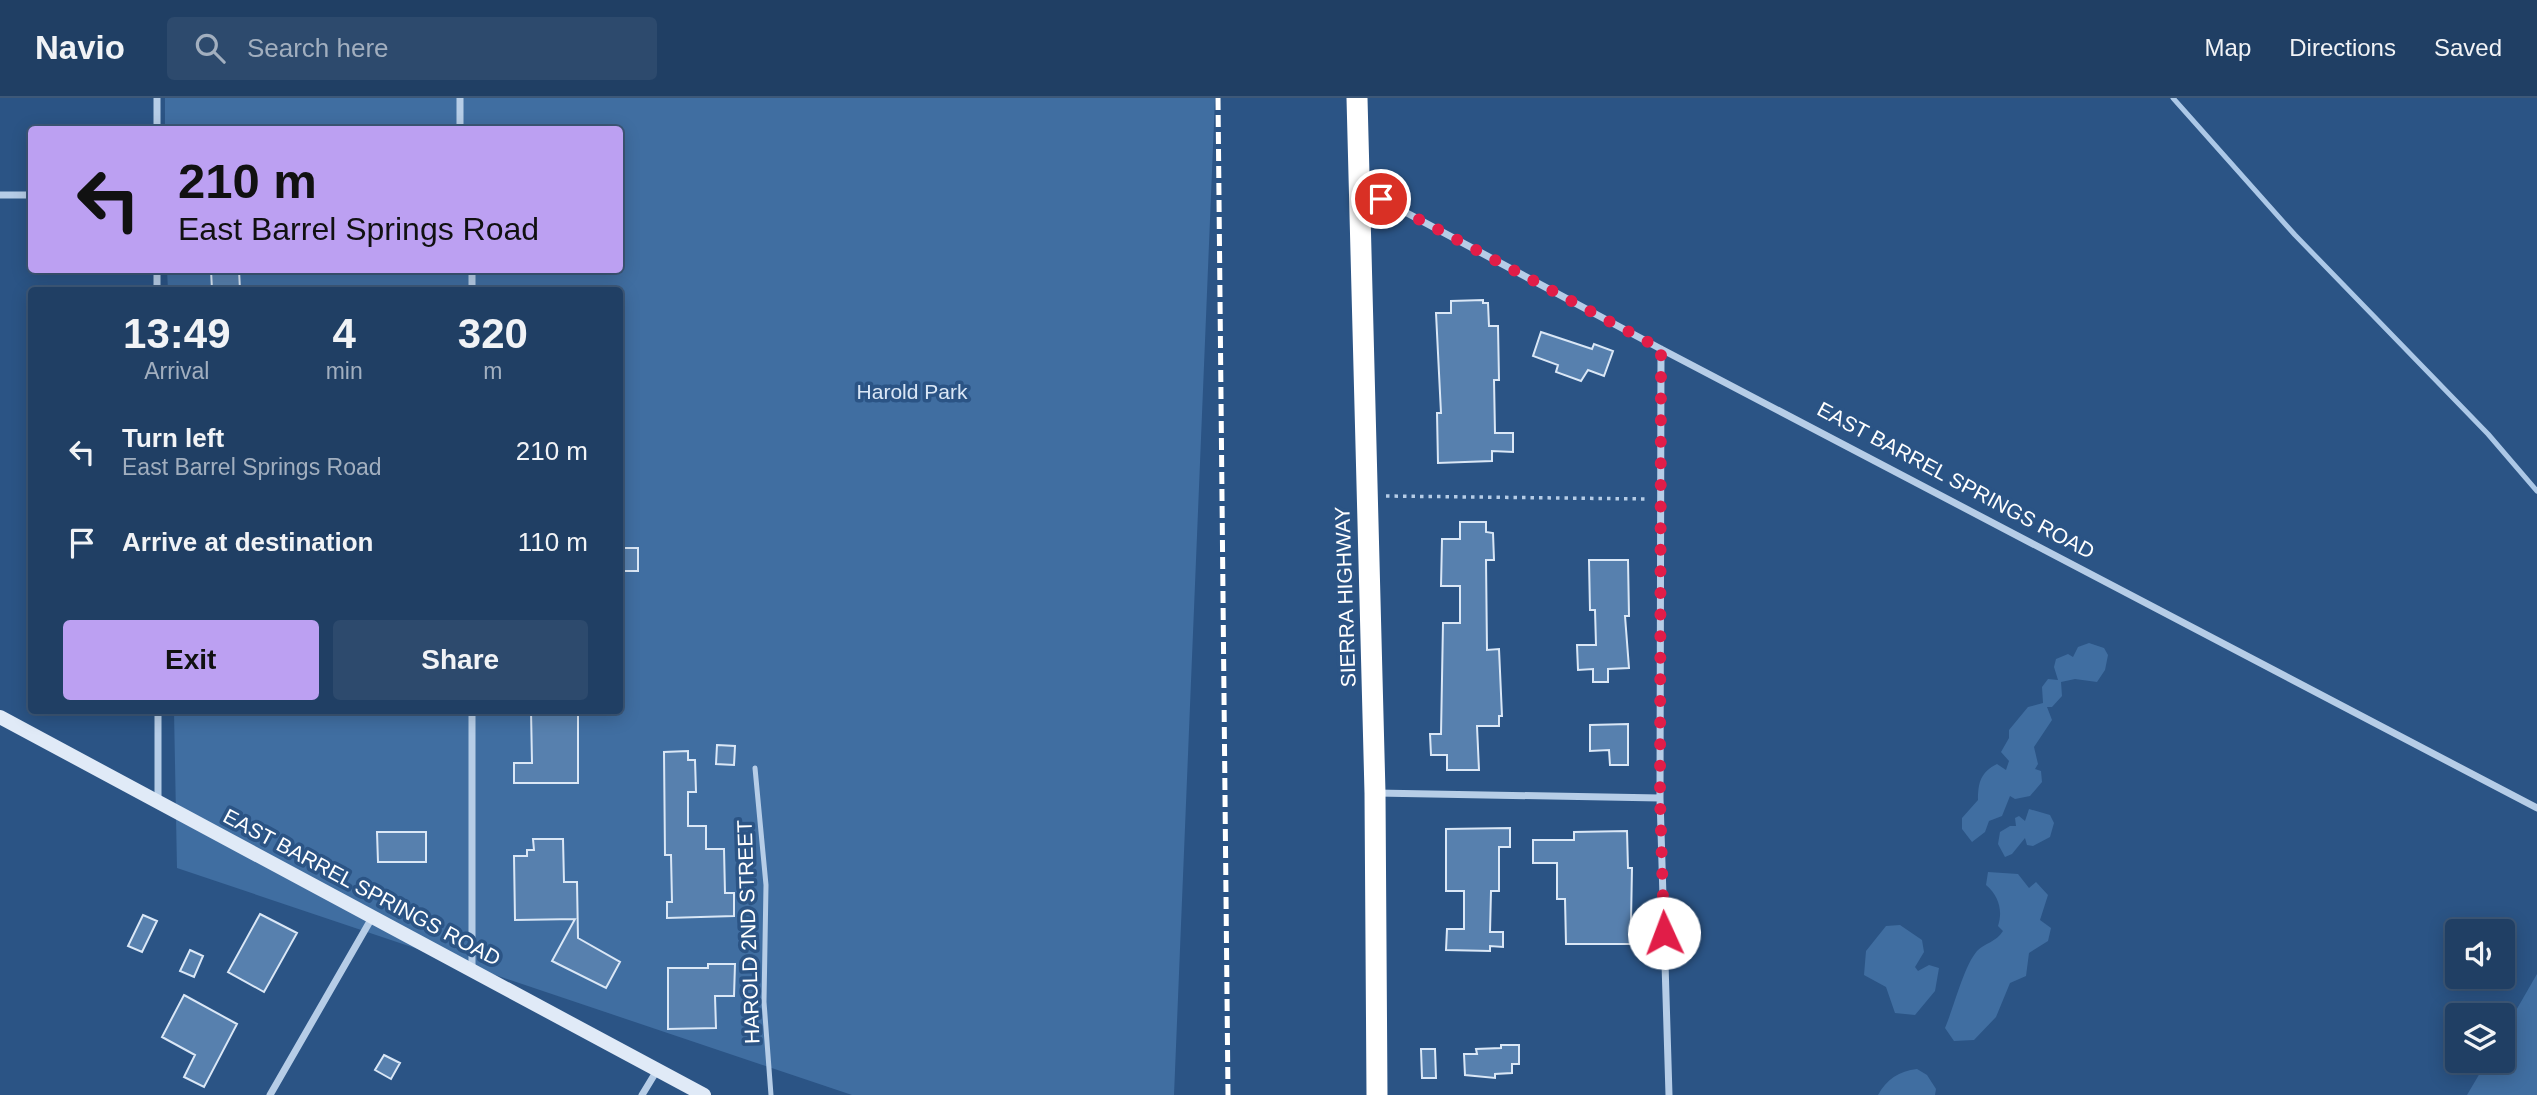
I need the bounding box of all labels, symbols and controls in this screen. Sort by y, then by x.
search box [167,17,657,80]
text: Navio [35,29,125,66]
icon: search [191,29,229,67]
text: Search here [247,33,389,63]
text: Map [2205,34,2251,61]
text: Directions [2289,34,2396,61]
text: Saved [2434,34,2502,61]
icon: left [63,154,154,245]
text: 210 m [178,154,317,208]
pin [1351,169,1411,229]
icon: arrive [1362,180,1400,218]
text: East Barrel Springs Road [178,211,539,247]
text: 13:49 [123,310,231,357]
text: 4 [332,310,356,357]
text: 320 [458,310,528,357]
text: Arrival [144,358,209,384]
text: min [326,358,363,384]
text: m [483,358,502,384]
park label: Harold Park [857,380,968,403]
street label: EAST BARREL SPRINGS ROAD [1814,397,2098,563]
text: Turn left [122,423,224,453]
icon: left [63,433,101,471]
text: 210 m [516,436,588,466]
text: East Barrel Springs Road [122,454,382,480]
street label: SIERRA HIGHWAY [1330,506,1360,688]
icon: arrive [63,524,101,562]
text: Arrive at destination [122,527,373,557]
text: 110 m [518,527,588,557]
button: Exit [63,620,319,700]
button: Share [333,620,588,700]
street label: EAST BARREL SPRINGS ROAD [220,804,504,970]
street label: HAROLD 2ND STREET [733,819,763,1044]
position arrow [1627,896,1701,970]
map controls [2445,919,2515,1073]
button: sound [2445,919,2515,989]
button: layers [2445,1003,2515,1073]

